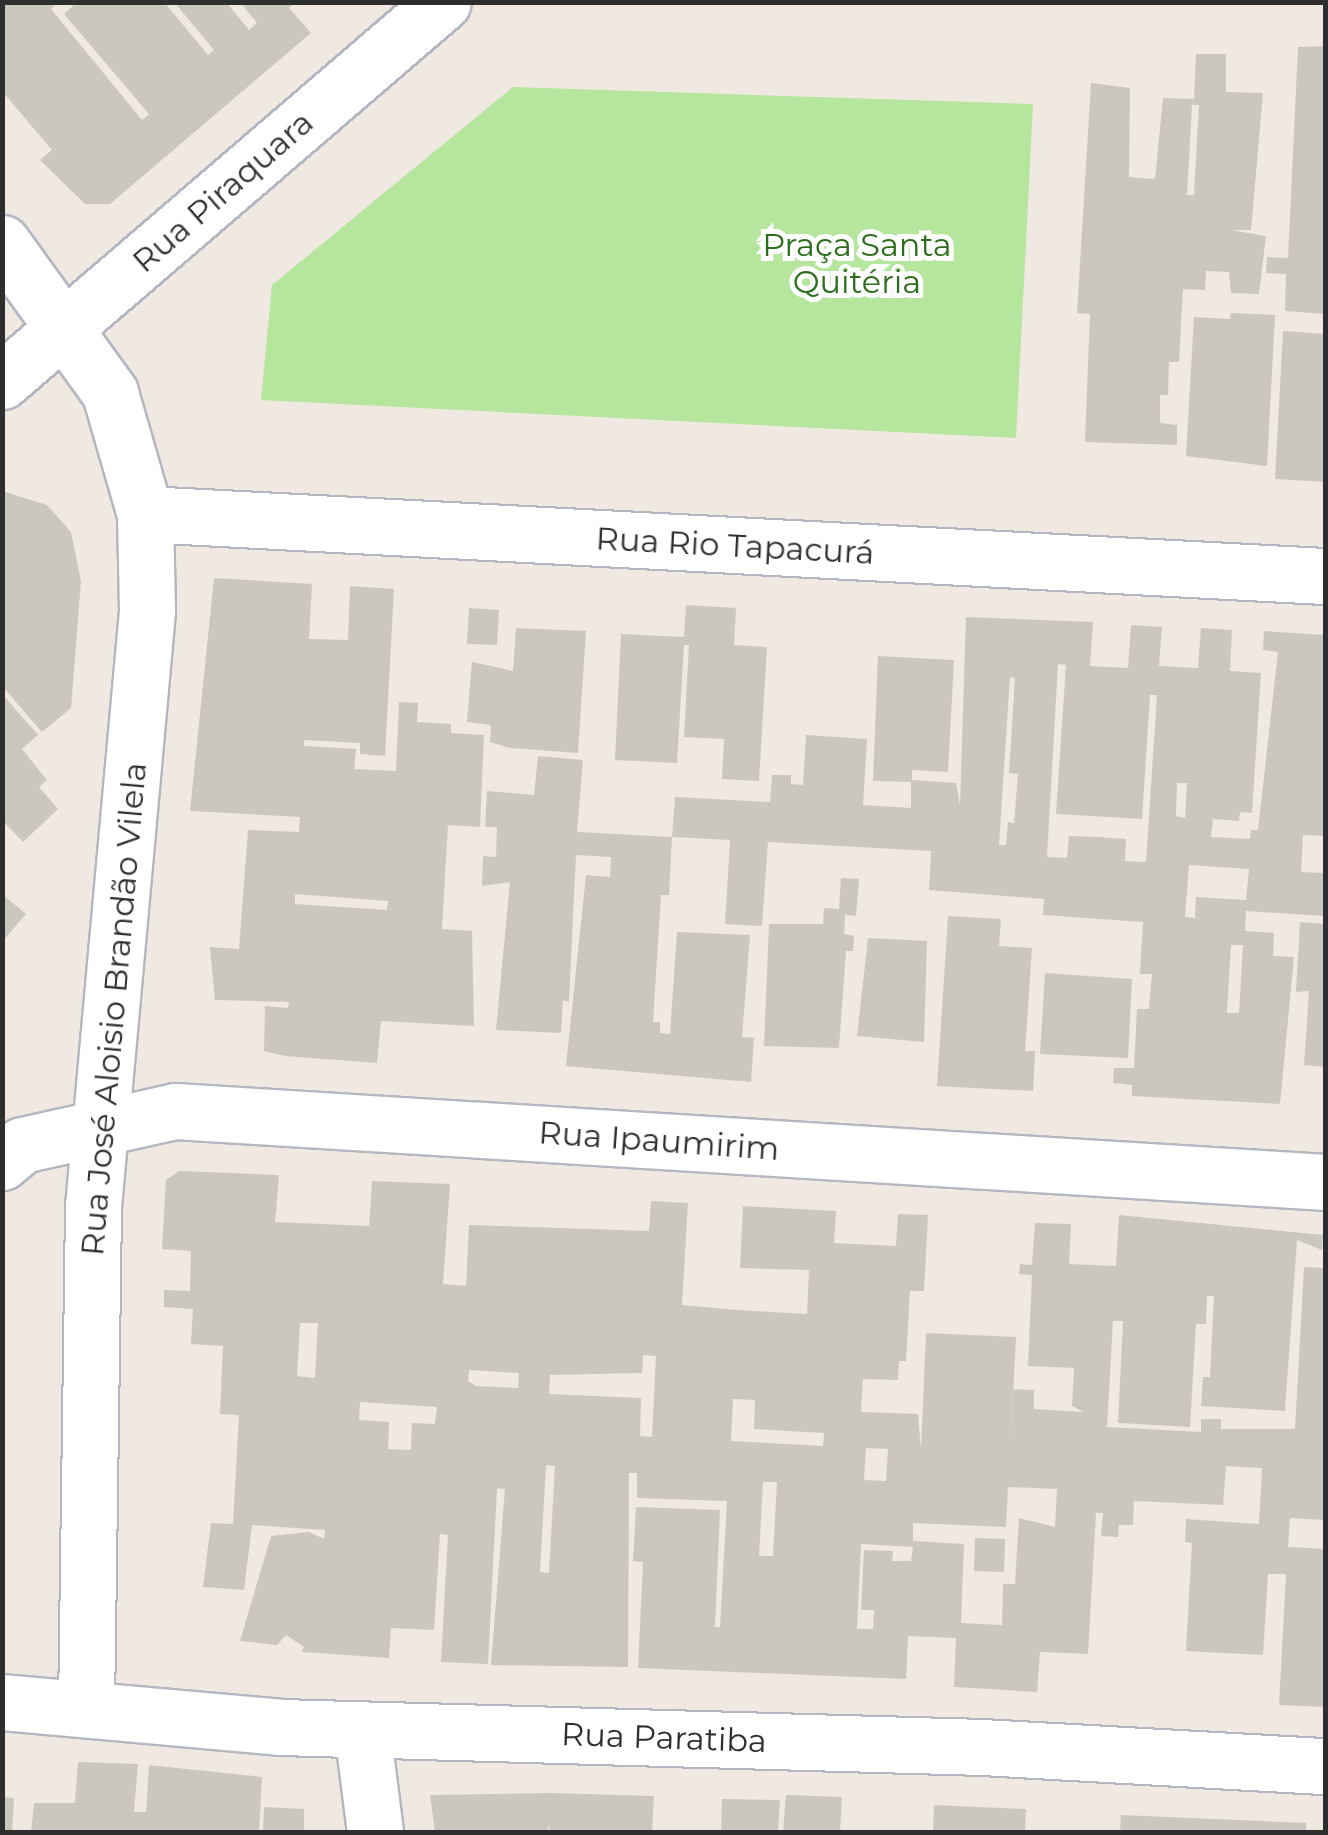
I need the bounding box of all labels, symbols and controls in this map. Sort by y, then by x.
street label: Rua Piraquara [125,103,321,281]
park label: Praça Santa Quitéria [762,227,952,302]
street label: Rua Rio Tapacurá [595,520,875,572]
street label: Rua José Aloisio Brandão Vilela [73,761,155,1257]
street label: Rua Ipaumirim [537,1113,781,1169]
street label: Rua Paratiba [561,1715,767,1761]

